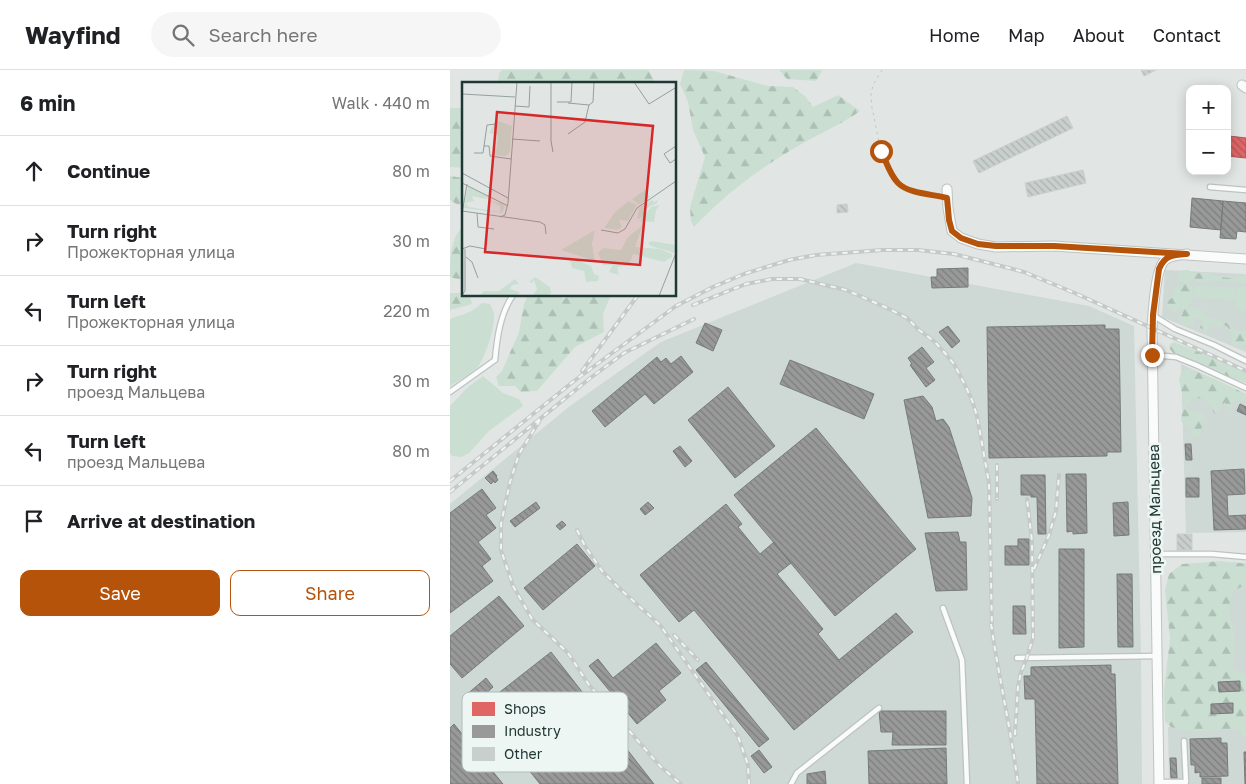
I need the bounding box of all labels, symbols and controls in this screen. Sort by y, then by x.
search box [151,12,501,57]
text: Wayfind [25,20,121,49]
icon: search [169,21,197,49]
text: Search here [209,23,317,46]
text: Home [929,24,980,46]
text: Map [1008,24,1045,46]
text: About [1073,24,1125,46]
text: Contact [1153,24,1221,46]
inset map [462,82,676,296]
map controls [1186,85,1231,175]
button: + [1186,85,1231,130]
text: 6 min [20,90,75,116]
text: Walk · 440 m [332,93,430,113]
button: − [1186,130,1231,175]
route start [870,140,893,163]
icon: ahead [20,157,48,185]
text: Continue [67,159,150,182]
text: 80 m [392,161,430,181]
text: Turn right [67,219,157,242]
icon: right [20,227,48,255]
text: 30 m [393,231,430,251]
text: Прожекторная улица [67,242,235,262]
text: Turn left [67,289,146,312]
icon: left [20,297,48,325]
text: 220 m [383,301,430,321]
text: Прожекторная улица [67,312,235,332]
route end [1141,344,1164,367]
text: Turn right [67,359,157,382]
icon: right [20,367,48,395]
text: 30 m [393,371,430,391]
text: проезд Мальцева [67,382,205,402]
text: Turn left [67,429,146,452]
icon: left [20,437,48,465]
text: 80 m [392,441,430,461]
street label: проезд Мальцева [1144,444,1164,574]
text: проезд Мальцева [67,452,205,472]
icon: arrive [20,507,48,535]
text: Arrive at destination [67,509,255,532]
button: Save [20,570,220,616]
button: Share [230,570,430,616]
legend [462,692,628,772]
text: Shops [504,700,546,717]
text: Industry [504,722,561,739]
text: Other [504,745,543,762]

